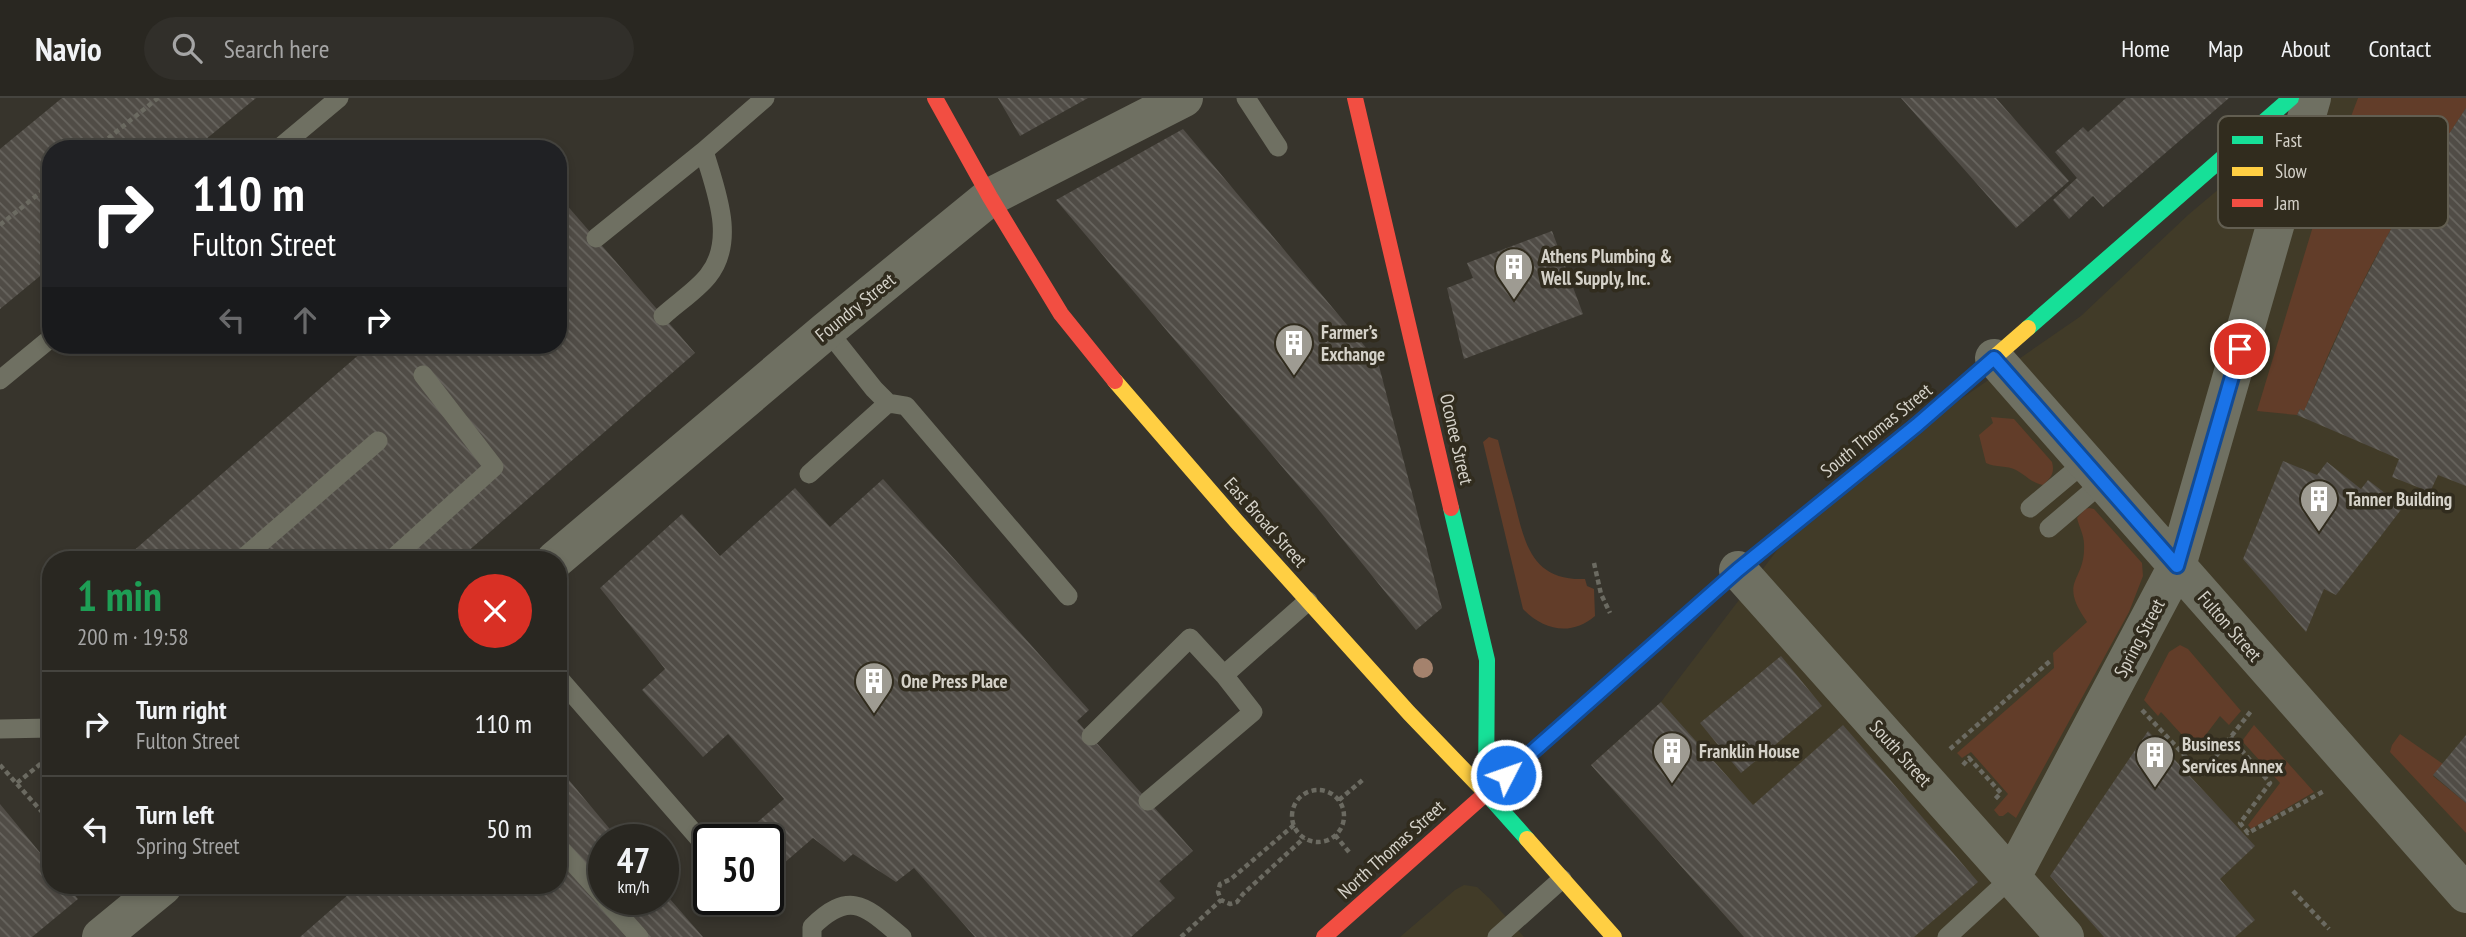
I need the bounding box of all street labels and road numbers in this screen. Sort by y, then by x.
street label: Foundry Street [810,267,900,347]
street label: South Thomas Street [1815,377,1937,482]
street label: Oconee Street [1435,391,1479,487]
street label: East Broad Street [1219,472,1313,573]
street label: Fulton Street [2193,586,2268,667]
street label: Spring Street [2108,594,2170,681]
street label: South Street [1865,715,1938,792]
street label: North Thomas Street [1332,794,1450,903]

